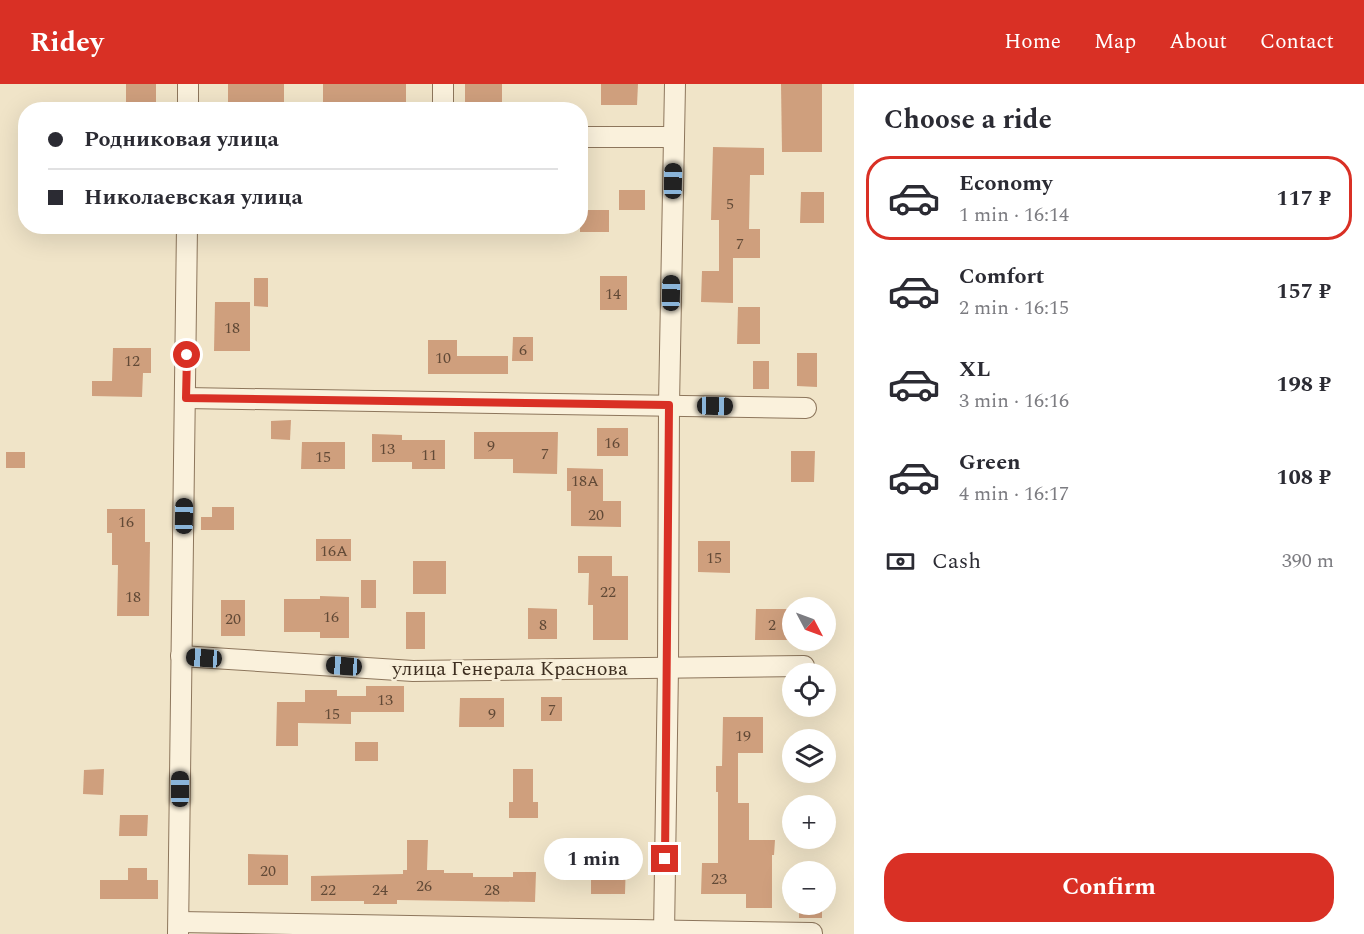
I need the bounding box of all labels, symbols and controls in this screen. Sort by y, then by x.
text: Ridey [30,21,104,64]
text: Home [1004,26,1061,58]
text: Map [1094,26,1136,58]
text: About [1169,26,1227,58]
text: Contact [1260,26,1334,58]
text: Choose a ride [884,99,1052,141]
text: Родниковая улица [84,123,279,156]
car [664,163,682,199]
text: Economy [959,167,1052,200]
icon: car [887,171,941,225]
text: Николаевская улица [84,181,303,214]
text: 117 ₽ [1276,182,1331,215]
house number: 5 [726,192,734,216]
text: 1 min · 16:14 [959,200,1069,230]
house number: 7 [736,232,744,256]
text: Comfort [959,260,1044,293]
icon: car [887,264,941,318]
car [662,275,680,311]
text: 157 ₽ [1276,275,1331,308]
house number: 14 [605,282,621,306]
text: 2 min · 16:15 [959,293,1069,323]
house number: 18 [224,316,240,340]
house number: 6 [519,338,527,362]
route start [173,341,200,368]
house number: 10 [435,346,451,370]
house number: 12 [124,349,140,373]
text: XL [959,353,990,386]
icon: car [887,357,941,411]
text: 198 ₽ [1276,368,1331,401]
text: 3 min · 16:16 [959,386,1069,416]
car [697,397,733,415]
house number: 16 [604,431,620,455]
house number: 9 [487,434,495,458]
house number: 13 [379,437,395,461]
house number: 7 [541,442,549,466]
house number: 11 [421,443,437,467]
house number: 15 [315,445,331,469]
text: Green [959,446,1021,479]
icon: car [887,450,941,504]
text: 108 ₽ [1276,461,1331,494]
house number: 18А [571,469,599,493]
text: 4 min · 16:17 [959,479,1069,509]
car [175,498,193,534]
house number: 20 [588,503,604,527]
house number: 16 [118,510,134,534]
house number: 16А [320,539,348,563]
icon: cash [884,545,917,578]
text: Cash [932,545,981,578]
house number: 15 [706,546,722,570]
text: 390 m [1282,546,1334,576]
house number: 22 [600,580,616,604]
house number: 18 [125,585,141,609]
north arrow [782,597,836,651]
map controls [782,597,836,915]
house number: 16 [323,605,339,629]
house number: 20 [225,607,241,631]
house number: 8 [539,613,547,637]
house number: 2 [768,613,776,637]
car [185,648,223,668]
street label: улица Генерала Краснова [391,654,628,684]
car [325,656,363,676]
button: locate [782,663,836,717]
house number: 13 [377,688,393,712]
house number: 7 [548,698,556,722]
house number: 15 [324,702,340,726]
house number: 9 [488,702,496,726]
house number: 19 [735,724,751,748]
button: layers [782,729,836,783]
car [171,771,189,807]
button: + [782,795,836,849]
callout: 1 min [545,838,644,880]
text: 1 min [567,844,620,874]
route end [651,845,678,872]
button: Confirm [884,853,1334,922]
house number: 20 [260,859,276,883]
button: − [782,861,836,915]
house number: 23 [711,867,727,891]
house number: 26 [416,874,432,898]
house number: 22 [320,878,336,902]
house number: 24 [372,878,388,902]
house number: 28 [484,878,500,902]

